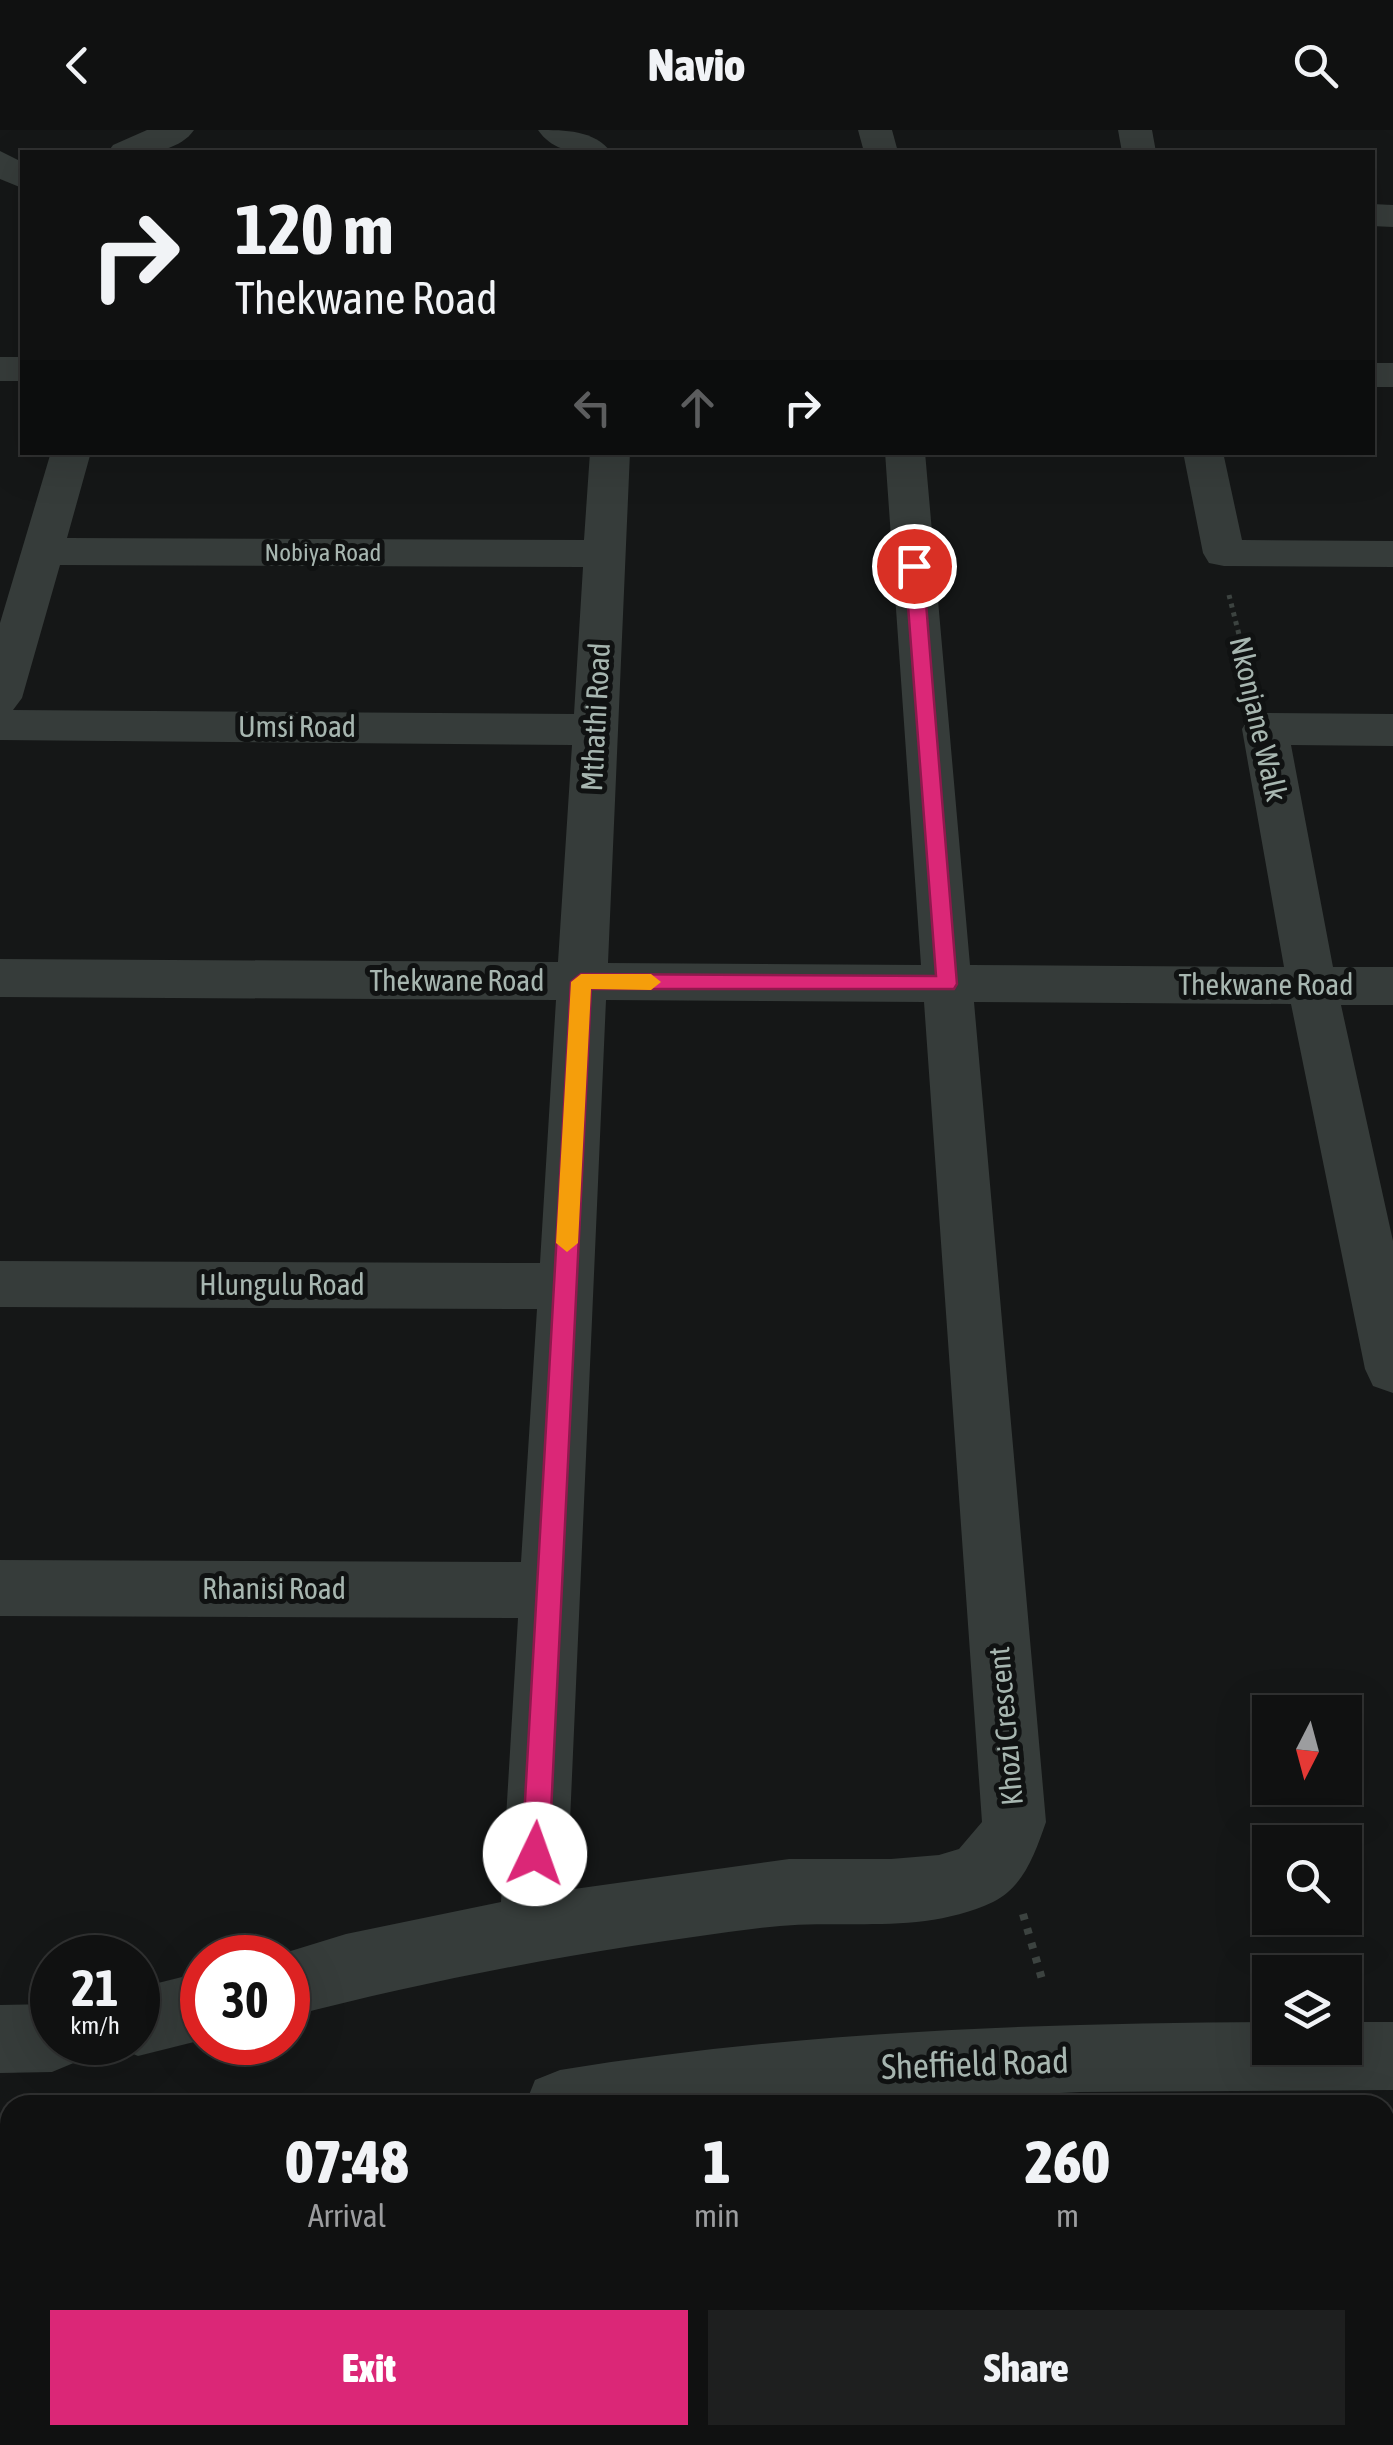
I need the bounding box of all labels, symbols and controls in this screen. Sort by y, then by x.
icon: back [50,38,105,93]
icon: search [1288,38,1343,93]
text: Navio [648,39,745,91]
text: 120 m [235,189,394,269]
icon: right [70,190,200,320]
text: Thekwane Road [235,272,498,324]
icon: left [565,380,620,435]
icon: ahead [670,380,725,435]
icon: right [775,380,830,435]
pin [872,524,957,609]
street label: Nobiya Road [265,538,381,566]
icon: arrive [887,539,942,594]
street label: Nkonjane Walk [1224,633,1294,804]
street label: Mthathi Road [574,642,616,792]
street label: Umsi Road [238,709,356,743]
street label: Thekwane Road [369,963,545,997]
street label: Thekwane Road [1178,967,1354,1001]
street label: Hlungulu Road [199,1267,365,1301]
street label: Rhanisi Road [202,1571,346,1605]
street label: Khozi Crescent [981,1645,1029,1807]
north arrow [1252,1695,1362,1805]
map controls [1252,1695,1362,2065]
position arrow [483,1802,587,1906]
button: search [1252,1825,1362,1935]
speed limit sign: 30 [180,1935,310,2065]
button: layers [1252,1955,1362,2065]
text: 21 [71,1959,118,2017]
text: km/h [70,2011,120,2039]
street label: Sheffield Road [881,2040,1069,2086]
text: 07:48 [285,2127,409,2196]
text: 1 [703,2127,731,2196]
text: 260 [1025,2127,1110,2196]
text: Arrival [308,2197,386,2234]
text: min [694,2197,740,2234]
text: m [1056,2197,1079,2234]
button: Exit [50,2310,688,2425]
button: Share [708,2310,1345,2425]

